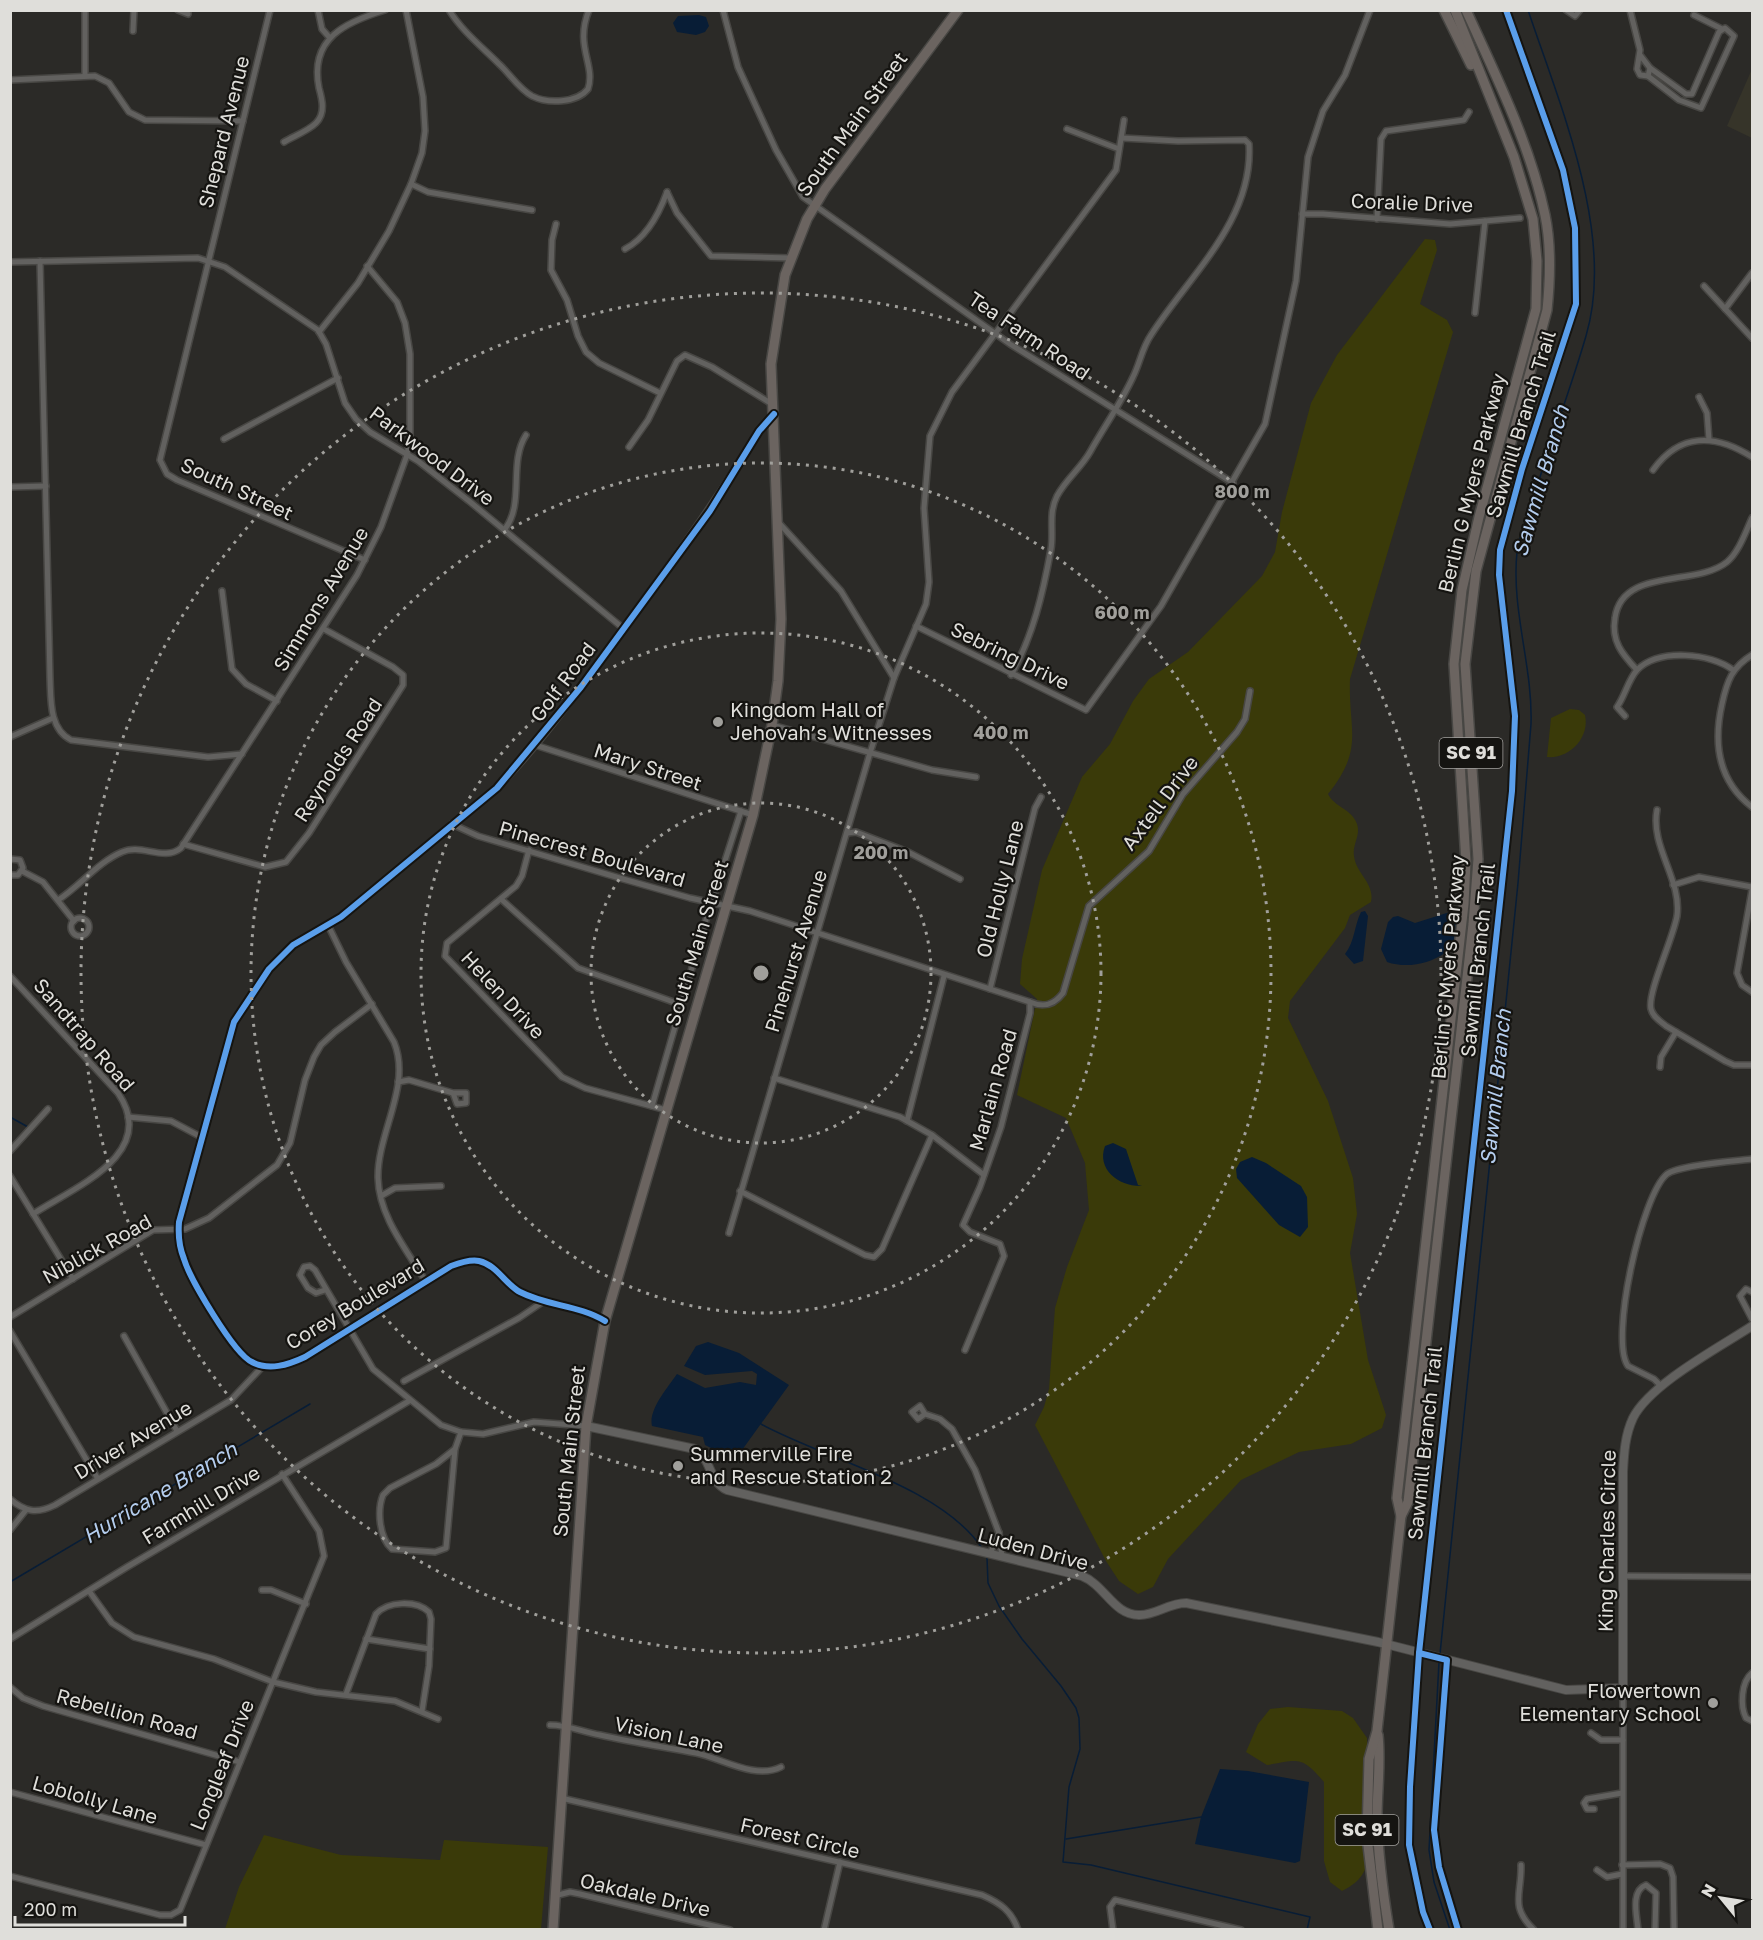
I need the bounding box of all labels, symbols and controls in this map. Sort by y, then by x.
street label: South Main Street [791,47,912,200]
street label: Shepard Avenue [193,53,254,210]
street label: Coralie Drive [1350,188,1474,216]
street label: Tea Farm Road [964,286,1095,384]
street label: Sawmill Branch Trail [1481,327,1561,521]
street label: Berlin G Myers Parkway [1432,371,1510,595]
street label: Parkwood Drive [365,400,500,510]
water label: Sawmill Branch [1507,402,1575,560]
street label: South Street [177,452,298,525]
text: 800 m [1214,480,1270,502]
street label: Simmons Avenue [268,522,373,675]
text: 600 m [1094,601,1150,623]
street label: Sebring Drive [947,616,1074,694]
street label: Golf Road [525,637,600,726]
street label: Reynolds Road [288,693,386,826]
place label: Kingdom Hall of Jehovah’s Witnesses [730,697,932,744]
marker: Kingdom Hall of Jehovah’s Witnesses [711,715,725,729]
text: 400 m [974,721,1028,743]
street label: Mary Street [591,737,705,795]
road number: SC 91 [1440,738,1502,768]
street label: Axtell Drive [1116,750,1203,854]
street label: Pinecrest Boulevard [496,815,688,891]
street label: Old Holly Lane [970,817,1028,960]
text: 200 m [854,841,908,863]
street label: Berlin G Myers Parkway [1425,854,1469,1080]
street label: South Main Street [659,857,733,1029]
street label: Sawmill Branch Trail [1455,862,1499,1058]
street label: Pinehurst Avenue [759,867,831,1035]
street label: Helen Drive [457,945,551,1043]
centre of rings [751,963,771,983]
street label: Sandtrap Road [29,973,140,1096]
water label: Sawmill Branch [1474,1007,1516,1166]
street label: Marlain Road [963,1026,1021,1153]
street label: Niblick Road [38,1208,155,1288]
street label: Corey Boulevard [281,1252,428,1354]
street label: Sawmill Branch Trail [1402,1345,1446,1541]
street label: South Main Street [547,1364,589,1538]
street label: Driver Avenue [69,1395,196,1484]
water label: Hurricane Branch [78,1435,242,1548]
place label: Summerville Fire and Rescue Station 2 [690,1441,892,1488]
street label: King Charles Circle [1592,1450,1620,1632]
marker: Summerville Fire and Rescue Station 2 [671,1459,685,1473]
street label: Farmhill Drive [137,1460,264,1549]
street label: Luden Drive [975,1522,1091,1574]
place label: Flowertown Elementary School [1519,1678,1701,1725]
street label: Rebellion Road [54,1683,201,1743]
street label: Longleaf Drive [184,1696,258,1833]
marker: Flowertown Elementary School [1706,1696,1720,1710]
street label: Vision Lane [613,1711,726,1757]
street label: Loblolly Lane [30,1770,161,1828]
street label: Forest Circle [738,1812,862,1862]
road number: SC 91 [1336,1815,1398,1845]
street label: Oakdale Drive [578,1867,713,1921]
north arrow [1691,1868,1751,1928]
text: N [1696,1880,1720,1901]
scale bar [15,1889,184,1927]
text: 200 m [24,1898,77,1920]

